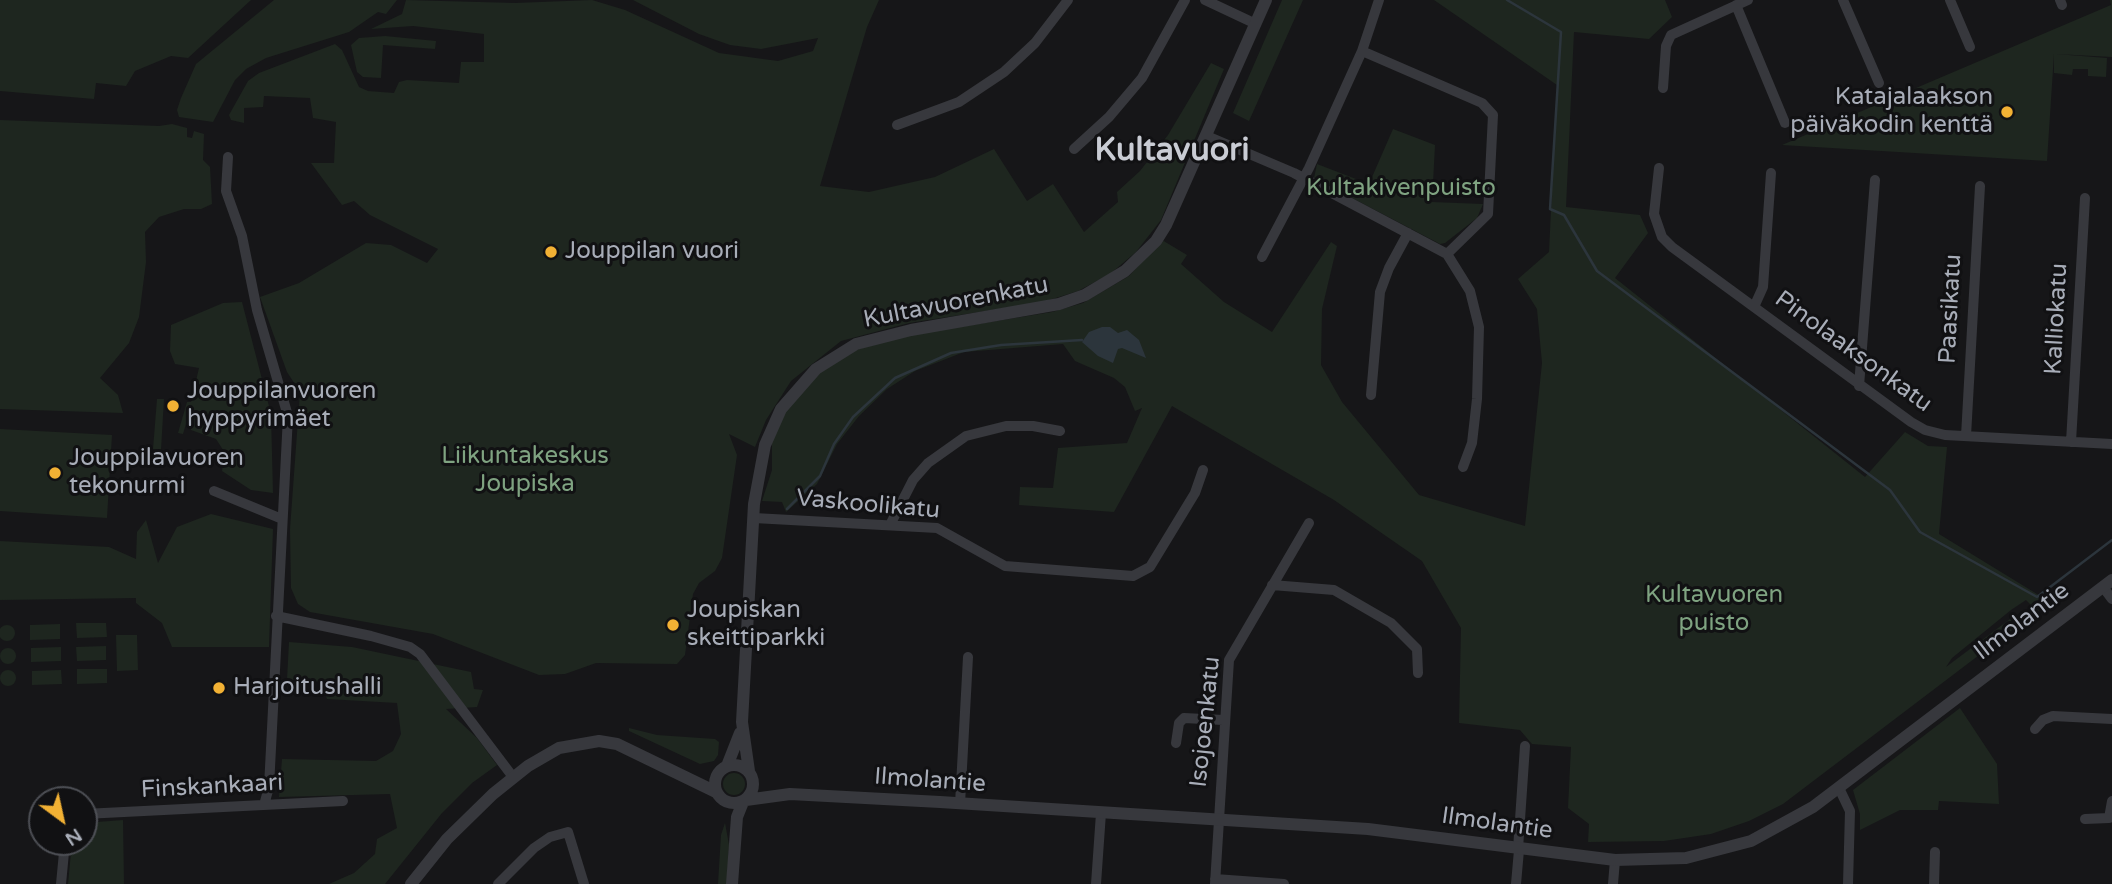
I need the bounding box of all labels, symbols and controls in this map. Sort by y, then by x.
place label: Katajalaakson päiväkodin kenttä [1790,84,1993,140]
marker: Katajalaakson päiväkodin kenttä [1999,104,2015,120]
district label: Kultavuori [1095,133,1249,171]
park label: Kultakivenpuisto [1306,175,1496,203]
place label: Jouppilan vuori [565,238,739,266]
marker: Jouppilan vuori [543,244,559,260]
street label: Paasikatu [1934,253,1968,365]
street label: Kalliokatu [2040,262,2074,376]
street label: Kultavuorenkatu [861,271,1051,335]
street label: Pinolaaksonkatu [1769,285,1937,419]
place label: Jouppilanvuoren hyppyrimäet [187,378,376,434]
marker: Jouppilanvuoren hyppyrimäet [165,398,181,414]
park label: Liikuntakeskus Joupiska [441,443,609,499]
place label: Jouppilavuoren tekonurmi [69,445,244,501]
marker: Jouppilavuoren tekonurmi [47,465,63,481]
street label: Vaskoolikatu [795,484,941,526]
street label: Ilmolantie [1969,577,2075,667]
park label: Kultavuoren puisto [1645,582,1783,638]
place label: Joupiskan skeittiparkki [687,597,825,653]
marker: Joupiskan skeittiparkki [665,617,681,633]
street label: Isojoenkatu [1185,655,1227,789]
place label: Harjoitushalli [233,674,382,702]
marker: Harjoitushalli [211,680,227,696]
street label: Ilmolantie [873,763,987,799]
street label: Finskankaari [140,769,284,805]
north arrow [28,786,98,856]
street label: Ilmolantie [1440,802,1554,846]
text: N [61,824,86,850]

